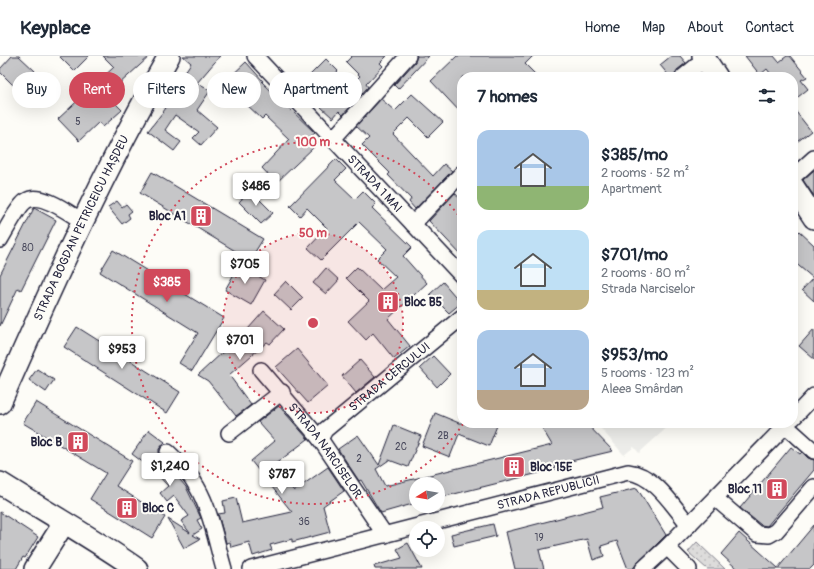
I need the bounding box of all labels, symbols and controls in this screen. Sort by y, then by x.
text: Keyplace [20,16,90,40]
text: Home [585,19,620,36]
text: Map [642,19,665,36]
text: About [687,19,723,36]
text: Contact [745,19,794,36]
chip: Buy [12,72,61,108]
chip: Rent [69,72,125,108]
chip: Filters [133,72,199,108]
chip: New [207,72,261,108]
chip: Apartment [269,72,362,108]
icon: filters [756,85,778,107]
text: 7 homes [477,86,537,107]
house number: 5 [75,116,81,128]
street label: STRADA BOGDAN PETRICEICU HAȘDEU [31,133,133,323]
text: 100 m [296,135,331,150]
text: $385/mo [601,144,668,165]
icon: home [509,146,557,194]
street label: STRADA 1 MAI [344,152,405,216]
text: 2 rooms · 52 m² [601,165,689,181]
pin: $486 [232,173,280,207]
text: $486 [242,178,270,194]
text: Apartment [601,181,662,197]
building icon: Bloc A1 [188,203,214,229]
place label: Bloc A1 [149,209,186,224]
text: 50 m [299,226,327,241]
house number: 80 [22,242,34,254]
text: $701/mo [601,244,668,265]
icon: home [509,246,557,294]
pin: $705 [221,251,269,285]
text: $705 [230,256,260,272]
text: 2 rooms · 80 m² [601,265,690,281]
pin: $385 [143,269,191,303]
text: $385 [153,274,181,290]
text: Strada Narciselor [601,281,695,297]
building icon: Bloc B5 [375,289,401,315]
place label: Bloc B5 [404,295,443,310]
centre of rings [306,316,320,330]
pin: $701 [216,327,264,361]
text: $701 [226,332,254,348]
pin: $953 [98,336,146,370]
street label: STRADA CERCULUI [346,339,433,415]
text: $953 [108,341,136,357]
text: $953/mo [601,344,668,365]
icon: home [509,346,557,394]
text: 5 rooms · 123 m² [601,365,694,381]
text: Aleea Smârdan [601,381,683,397]
street label: STRADA NARCISELOR [285,400,365,501]
building icon: Bloc B [65,429,91,455]
house number: 2B [437,430,449,442]
place label: Bloc B [30,435,62,450]
house number: 2C [395,441,407,453]
pin: $1,240 [137,453,203,487]
house number: 2 [356,453,362,465]
building icon: Bloc 15E [501,454,527,480]
text: $1,240 [150,458,190,474]
place label: Bloc 15E [530,460,573,475]
pin: $787 [258,461,306,495]
text: $787 [268,466,296,482]
street label: STRADA REPUBLICII [496,473,601,513]
building icon: Bloc 11 [764,476,790,502]
north arrow [409,477,445,513]
map controls [409,477,445,557]
place label: Bloc 11 [728,482,762,497]
building icon: Bloc C [114,495,140,521]
place label: Bloc C [142,501,175,516]
house number: 36 [298,516,310,528]
button: locate [409,521,445,557]
house number: 19 [534,532,544,544]

